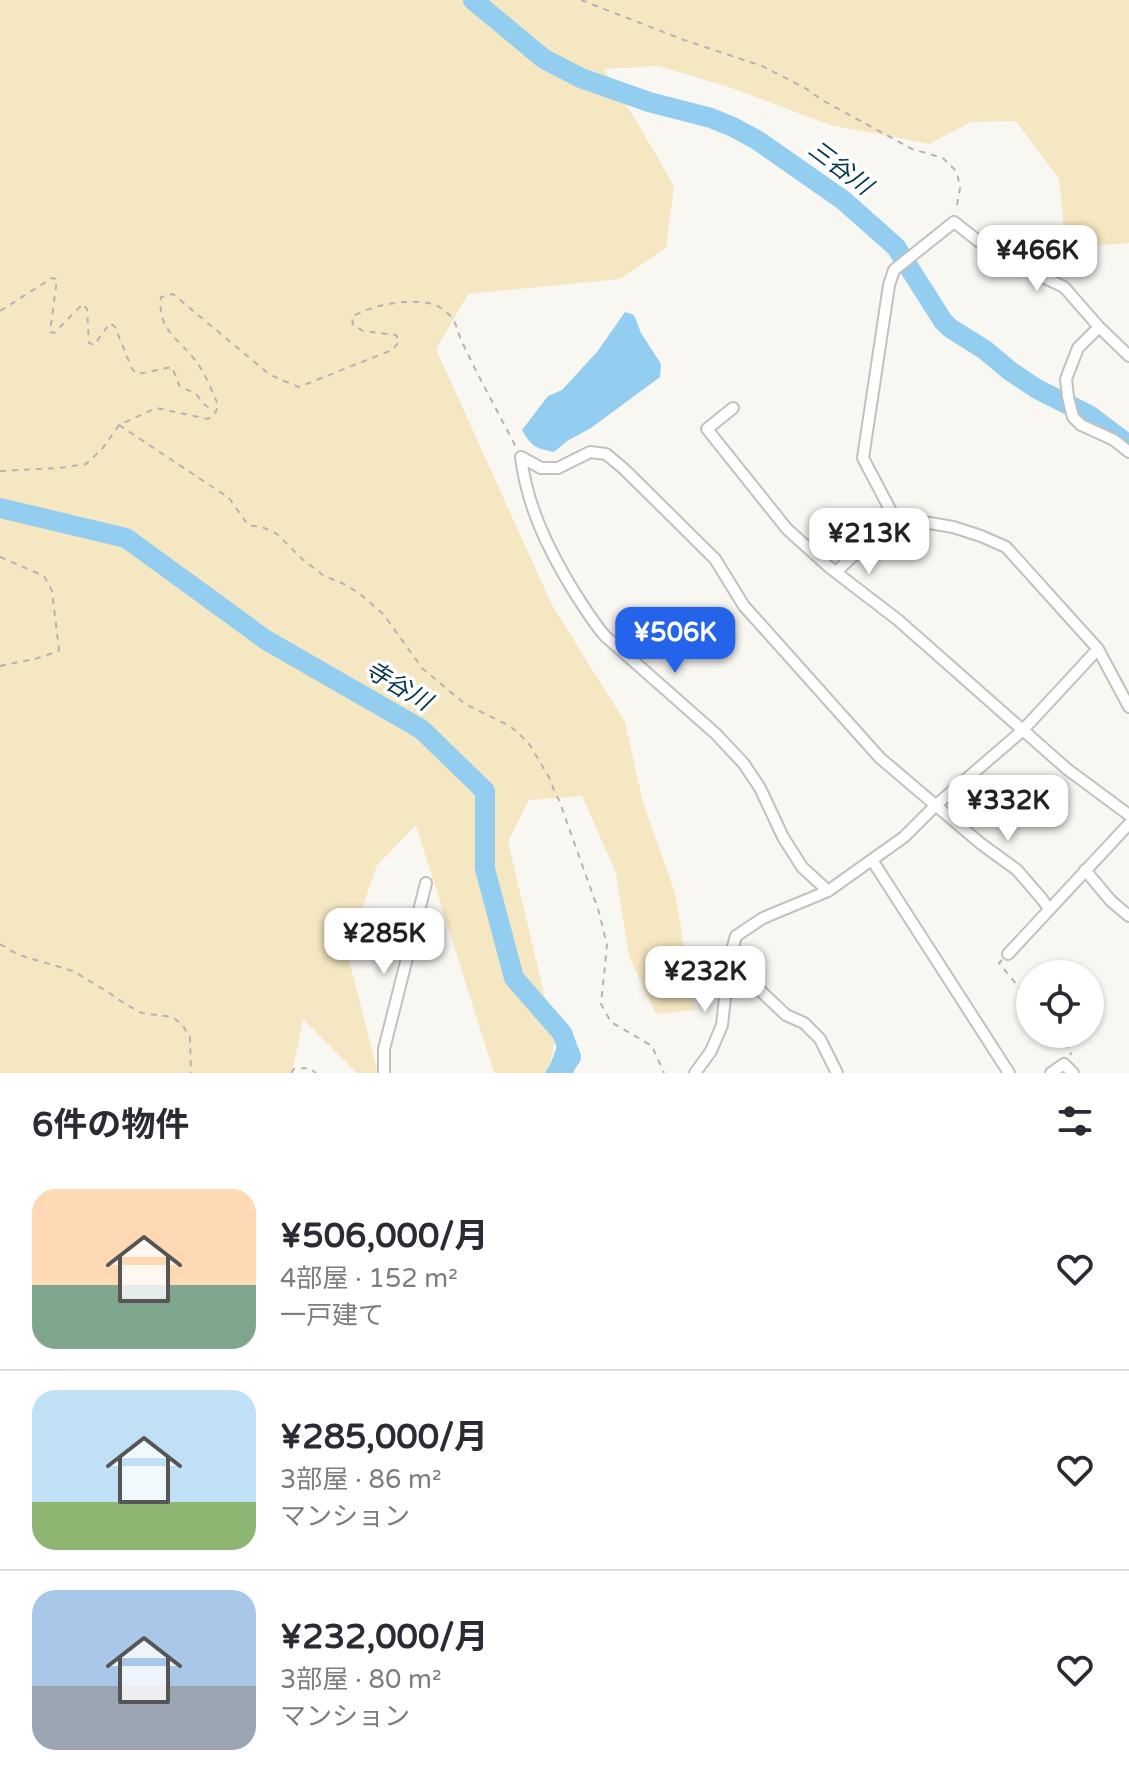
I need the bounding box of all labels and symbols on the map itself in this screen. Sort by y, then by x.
water label: 三谷川 [803,135,880,203]
pin: ¥466K [981,225,1093,293]
pin: ¥213K [813,508,925,576]
pin: ¥506K [619,607,731,675]
water label: 寺谷川 [360,655,439,719]
pin: ¥332K [952,775,1064,843]
pin: ¥285K [328,908,440,976]
pin: ¥232K [649,946,761,1014]

